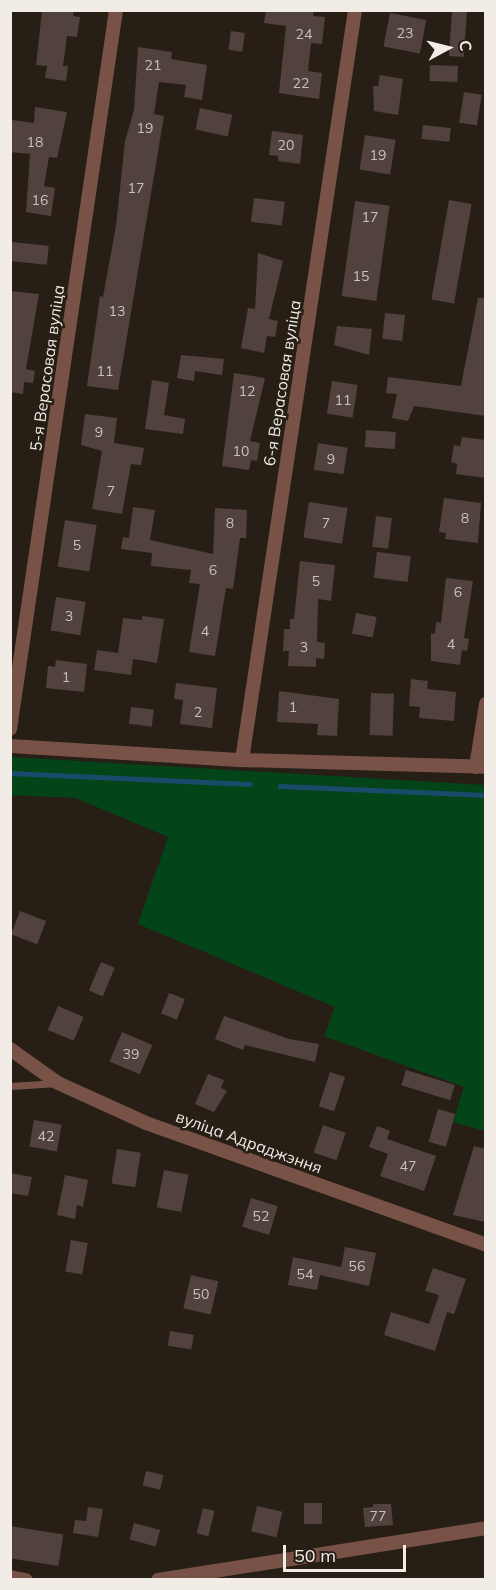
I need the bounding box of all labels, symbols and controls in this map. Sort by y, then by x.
north arrow [418,18,478,78]
house number: 23 [397,25,413,41]
house number: 24 [296,26,312,42]
text: С [455,39,476,52]
house number: 21 [145,57,161,73]
house number: 22 [293,75,309,91]
house number: 19 [137,120,153,136]
house number: 18 [27,134,43,150]
house number: 20 [278,137,294,153]
house number: 19 [370,147,386,163]
house number: 17 [128,180,144,196]
house number: 16 [32,192,48,208]
house number: 17 [362,209,378,225]
house number: 15 [353,268,369,284]
street label: 5-я Верасовая вуліца [26,284,68,452]
street label: 6-я Верасовая вуліца [259,299,305,467]
house number: 13 [109,303,125,319]
house number: 11 [97,363,113,379]
house number: 12 [239,383,255,399]
house number: 11 [335,392,351,408]
house number: 9 [95,424,103,440]
house number: 10 [233,443,249,459]
house number: 9 [327,451,335,467]
house number: 7 [107,483,115,499]
house number: 8 [461,510,469,526]
house number: 8 [226,515,234,531]
house number: 7 [322,515,330,531]
house number: 5 [73,537,81,553]
house number: 6 [209,562,217,578]
house number: 5 [312,573,320,589]
house number: 6 [454,584,462,600]
house number: 3 [65,608,73,624]
house number: 4 [201,623,209,639]
house number: 4 [447,636,455,652]
house number: 3 [300,639,308,655]
house number: 1 [62,669,70,685]
house number: 1 [289,699,297,715]
house number: 2 [194,704,202,720]
house number: 39 [123,1046,139,1062]
street label: вуліца Адраджэння [173,1107,325,1177]
house number: 42 [38,1128,54,1144]
house number: 47 [400,1158,416,1174]
house number: 52 [253,1208,269,1224]
house number: 56 [349,1258,365,1274]
house number: 54 [297,1266,313,1282]
house number: 50 [193,1286,209,1302]
house number: 77 [370,1508,386,1524]
scale bar [286,1533,409,1571]
text: 50 m [294,1544,336,1567]

